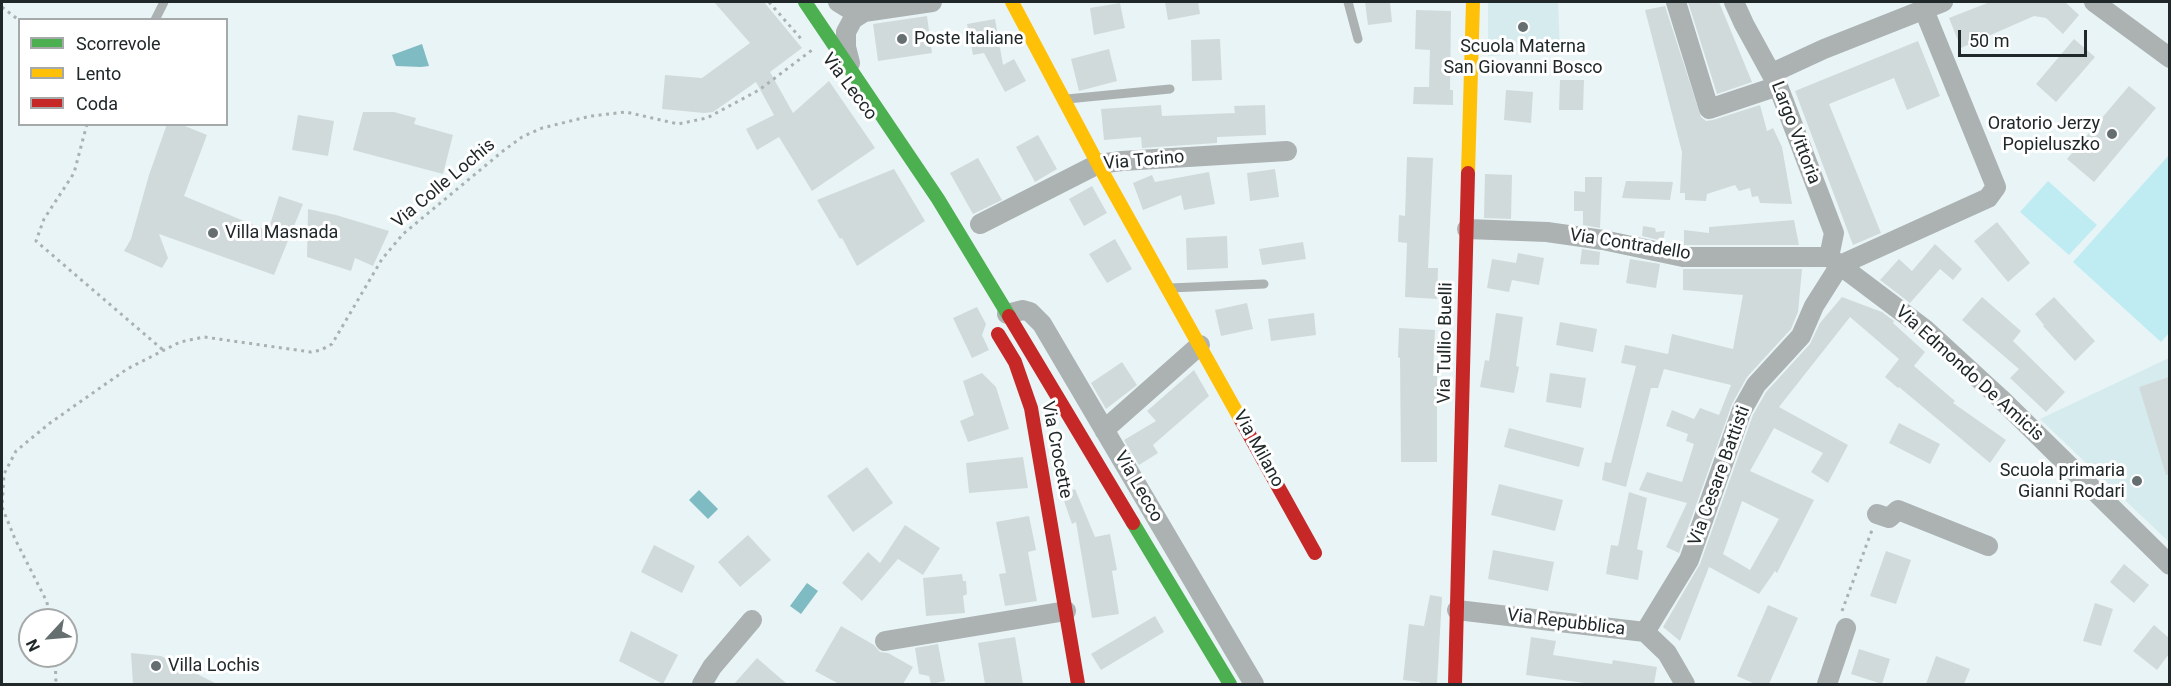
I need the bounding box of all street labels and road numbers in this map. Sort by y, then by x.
street label: Via Lecco [817,49,881,125]
street label: Largo Vittoria [1766,79,1824,187]
street label: Via Colle Lochis [388,135,500,233]
street label: Via Torino [1103,147,1185,175]
street label: Via Contradello [1568,225,1692,265]
street label: Via Tullio Buelli [1434,282,1458,404]
street label: Via Edmondo De Amicis [1890,302,2048,446]
street label: Via Crocette [1036,400,1076,500]
street label: Via Cesare Battisti [1685,403,1755,549]
street label: Via Milano [1228,407,1288,491]
street label: Via Lecco [1109,448,1167,526]
street label: Via Repubblica [1506,605,1626,641]

